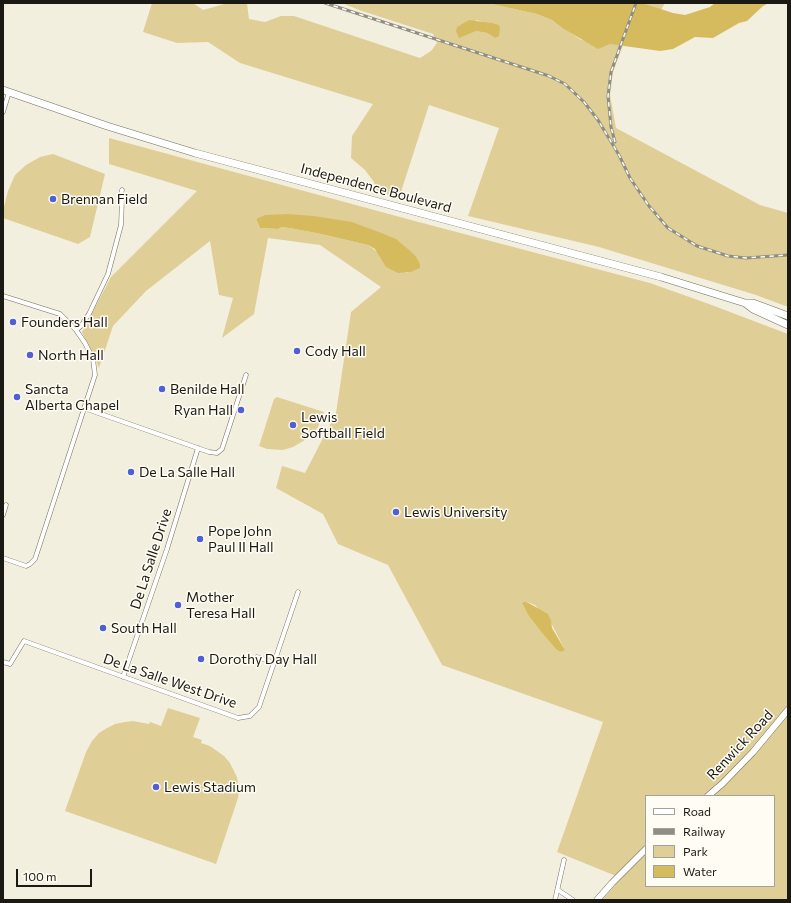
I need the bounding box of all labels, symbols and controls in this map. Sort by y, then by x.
street label: Independence Boulevard [299,160,453,216]
place label: Brennan Field [61,191,147,207]
marker: Brennan Field [48,194,58,204]
place label: Founders Hall [21,314,108,330]
marker: Founders Hall [8,317,18,327]
place label: Cody Hall [305,343,366,359]
marker: Cody Hall [292,346,302,356]
place label: North Hall [38,347,104,363]
marker: North Hall [25,350,35,360]
place label: Sancta Alberta Chapel [25,381,119,414]
place label: Benilde Hall [170,381,245,397]
marker: Benilde Hall [157,384,167,394]
marker: Sancta Alberta Chapel [12,392,22,402]
place label: Ryan Hall [174,402,233,418]
marker: Ryan Hall [236,405,246,415]
place label: Lewis Softball Field [301,409,385,442]
marker: Lewis Softball Field [288,420,298,430]
place label: De La Salle Hall [139,464,235,480]
marker: De La Salle Hall [126,467,136,477]
place label: Lewis University [404,504,508,520]
street label: De La Salle Drive [127,507,175,611]
marker: Lewis University [391,507,401,517]
place label: Pope John Paul II Hall [208,523,274,556]
marker: Pope John Paul II Hall [195,534,205,544]
place label: Mother Teresa Hall [186,589,255,622]
marker: Mother Teresa Hall [173,600,183,610]
place label: South Hall [111,620,177,636]
marker: South Hall [98,623,108,633]
street label: De La Salle West Drive [101,650,239,712]
place label: Dorothy Day Hall [209,651,317,667]
marker: Dorothy Day Hall [196,654,206,664]
street label: Renwick Road [704,707,776,783]
place label: Lewis Stadium [164,779,256,795]
marker: Lewis Stadium [151,782,161,792]
legend [645,795,775,887]
text: Road [683,804,711,818]
text: Railway [683,824,725,838]
text: Park [683,844,708,858]
scale bar [18,861,94,887]
text: Water [683,864,717,878]
text: 100 m [23,869,57,883]

